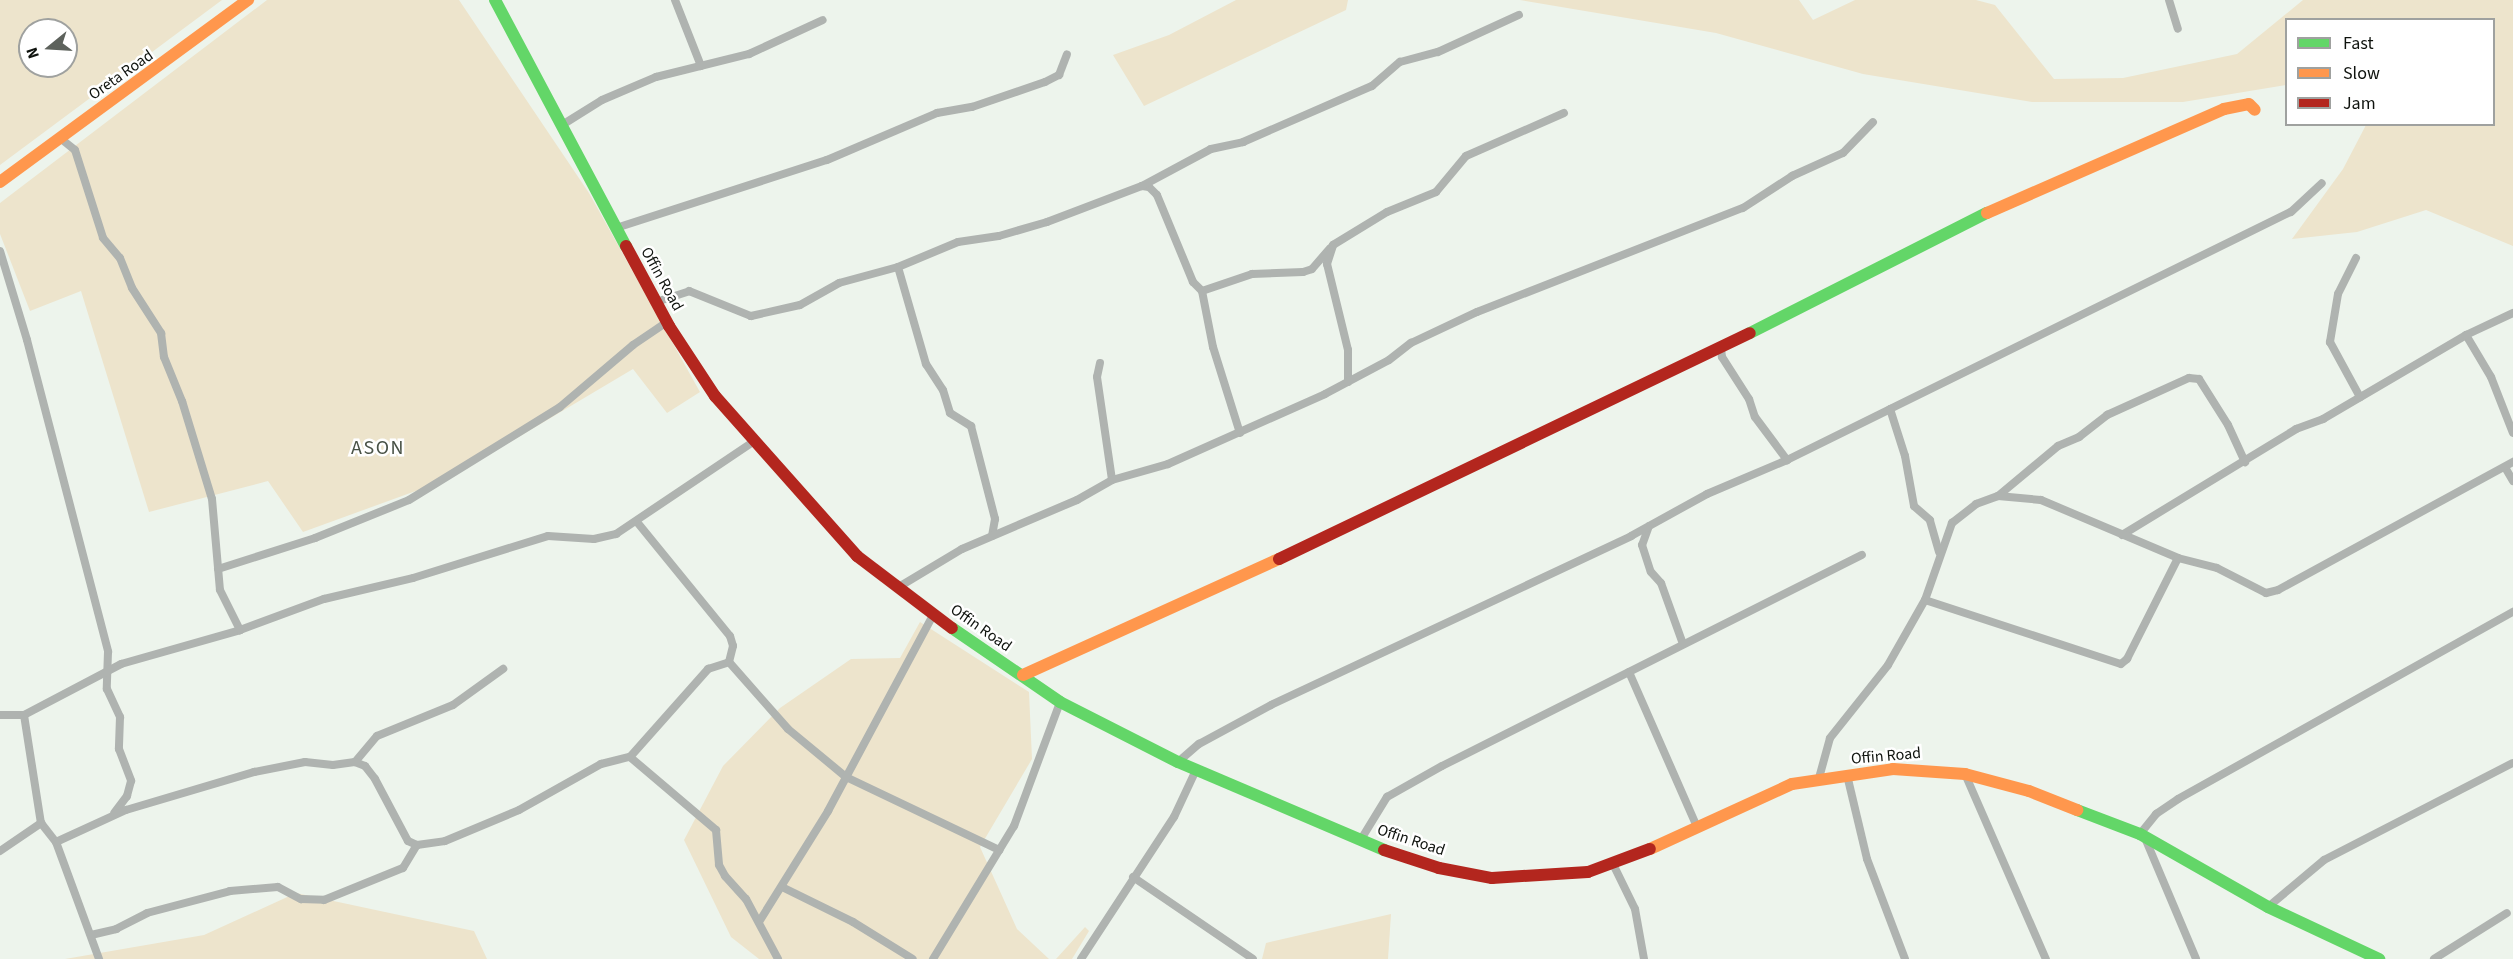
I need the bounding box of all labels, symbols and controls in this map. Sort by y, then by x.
north arrow [18,18,78,78]
legend [2285,18,2495,126]
text: Fast [2343,31,2374,56]
text: N [21,44,45,61]
street label: Oreta Road [85,46,157,104]
text: Slow [2343,61,2380,86]
text: Jam [2343,91,2376,116]
street label: Offin Road [637,244,687,314]
district label: ASON [351,436,405,460]
street label: Offin Road [947,600,1015,656]
street label: Offin Road [1850,743,1922,769]
street label: Offin Road [1375,820,1447,860]

